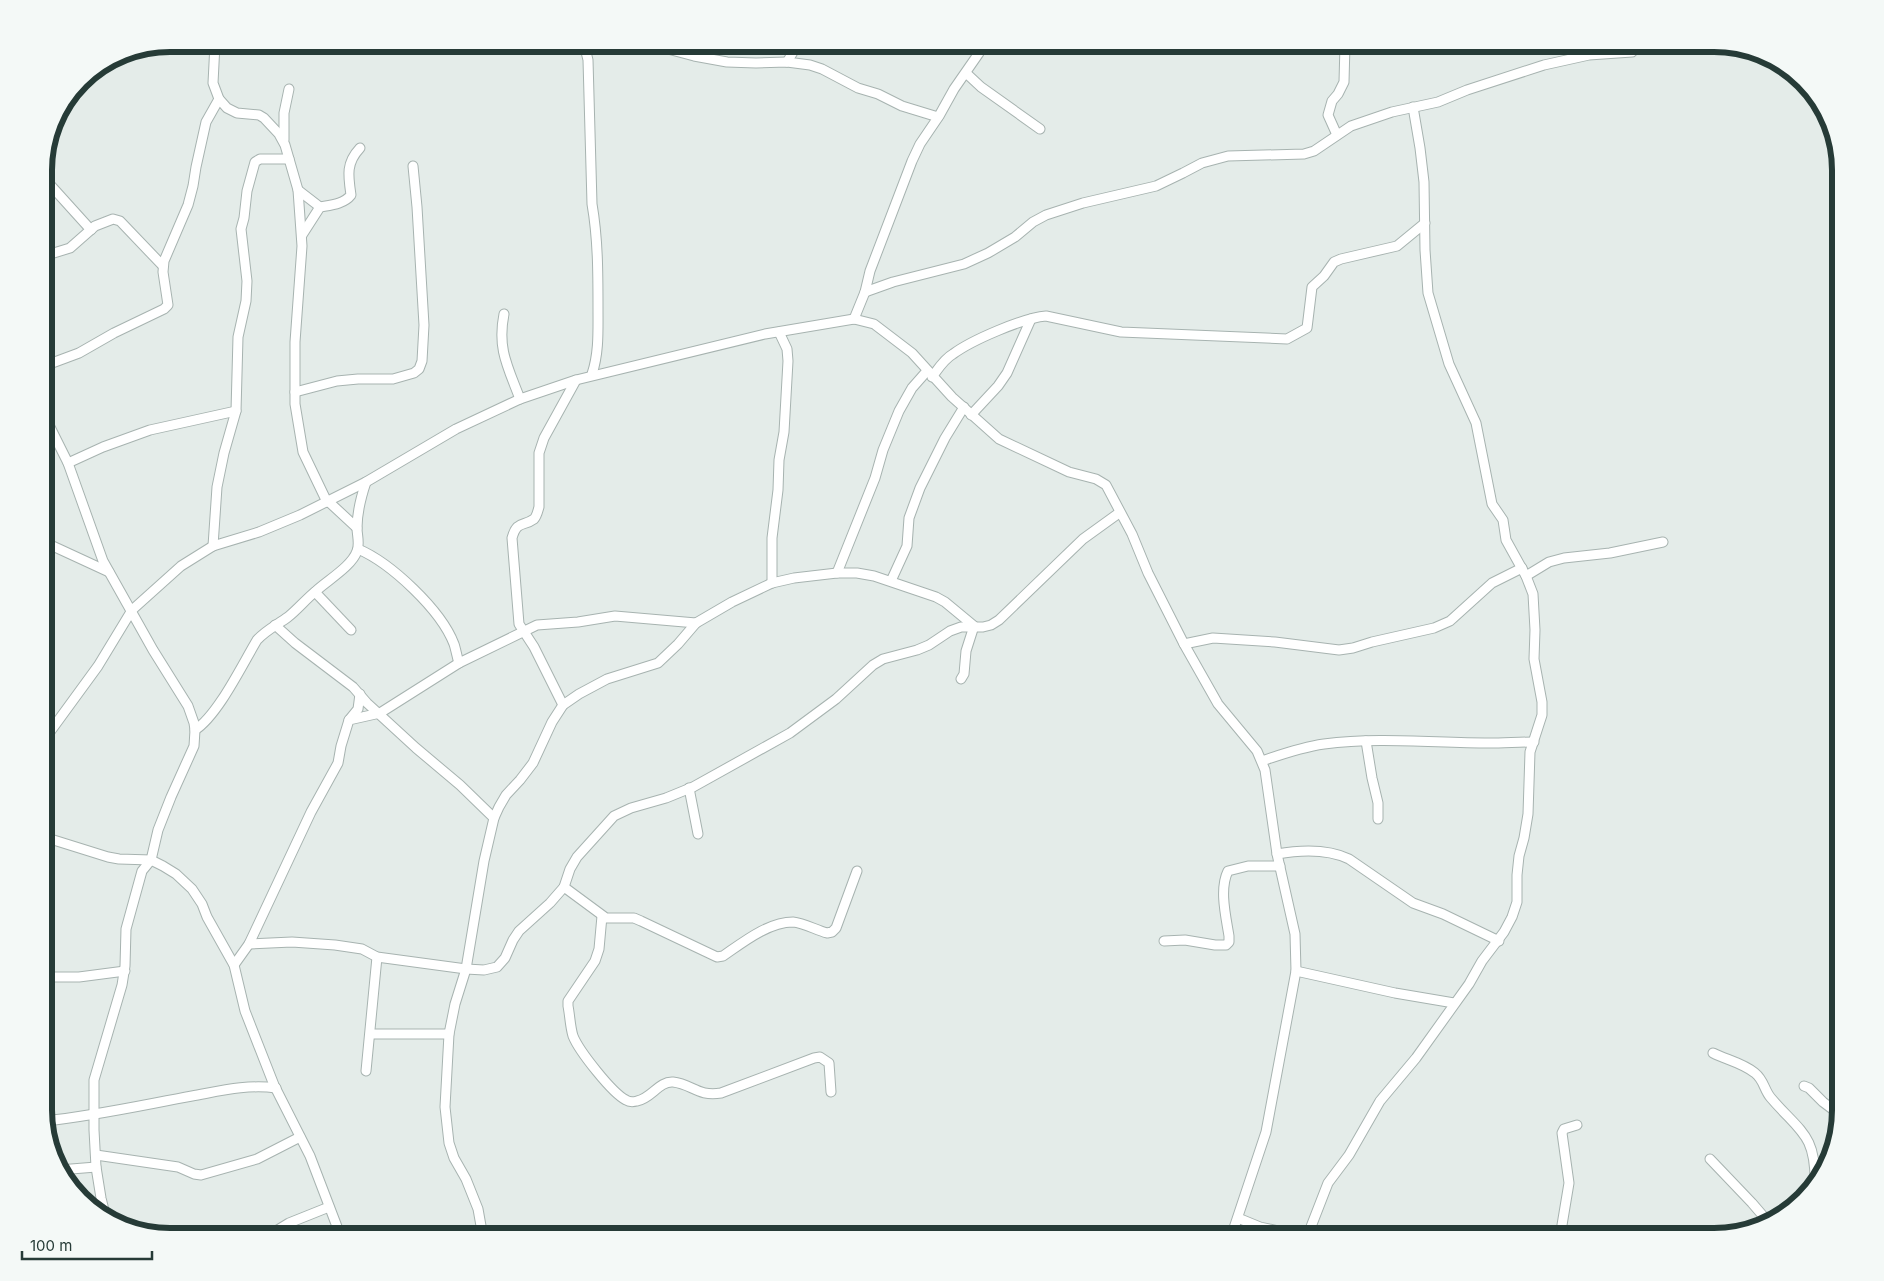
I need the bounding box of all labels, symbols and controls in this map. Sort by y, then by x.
scale bar [22,1228,152,1260]
text: 100 m [30,1236,72,1255]

